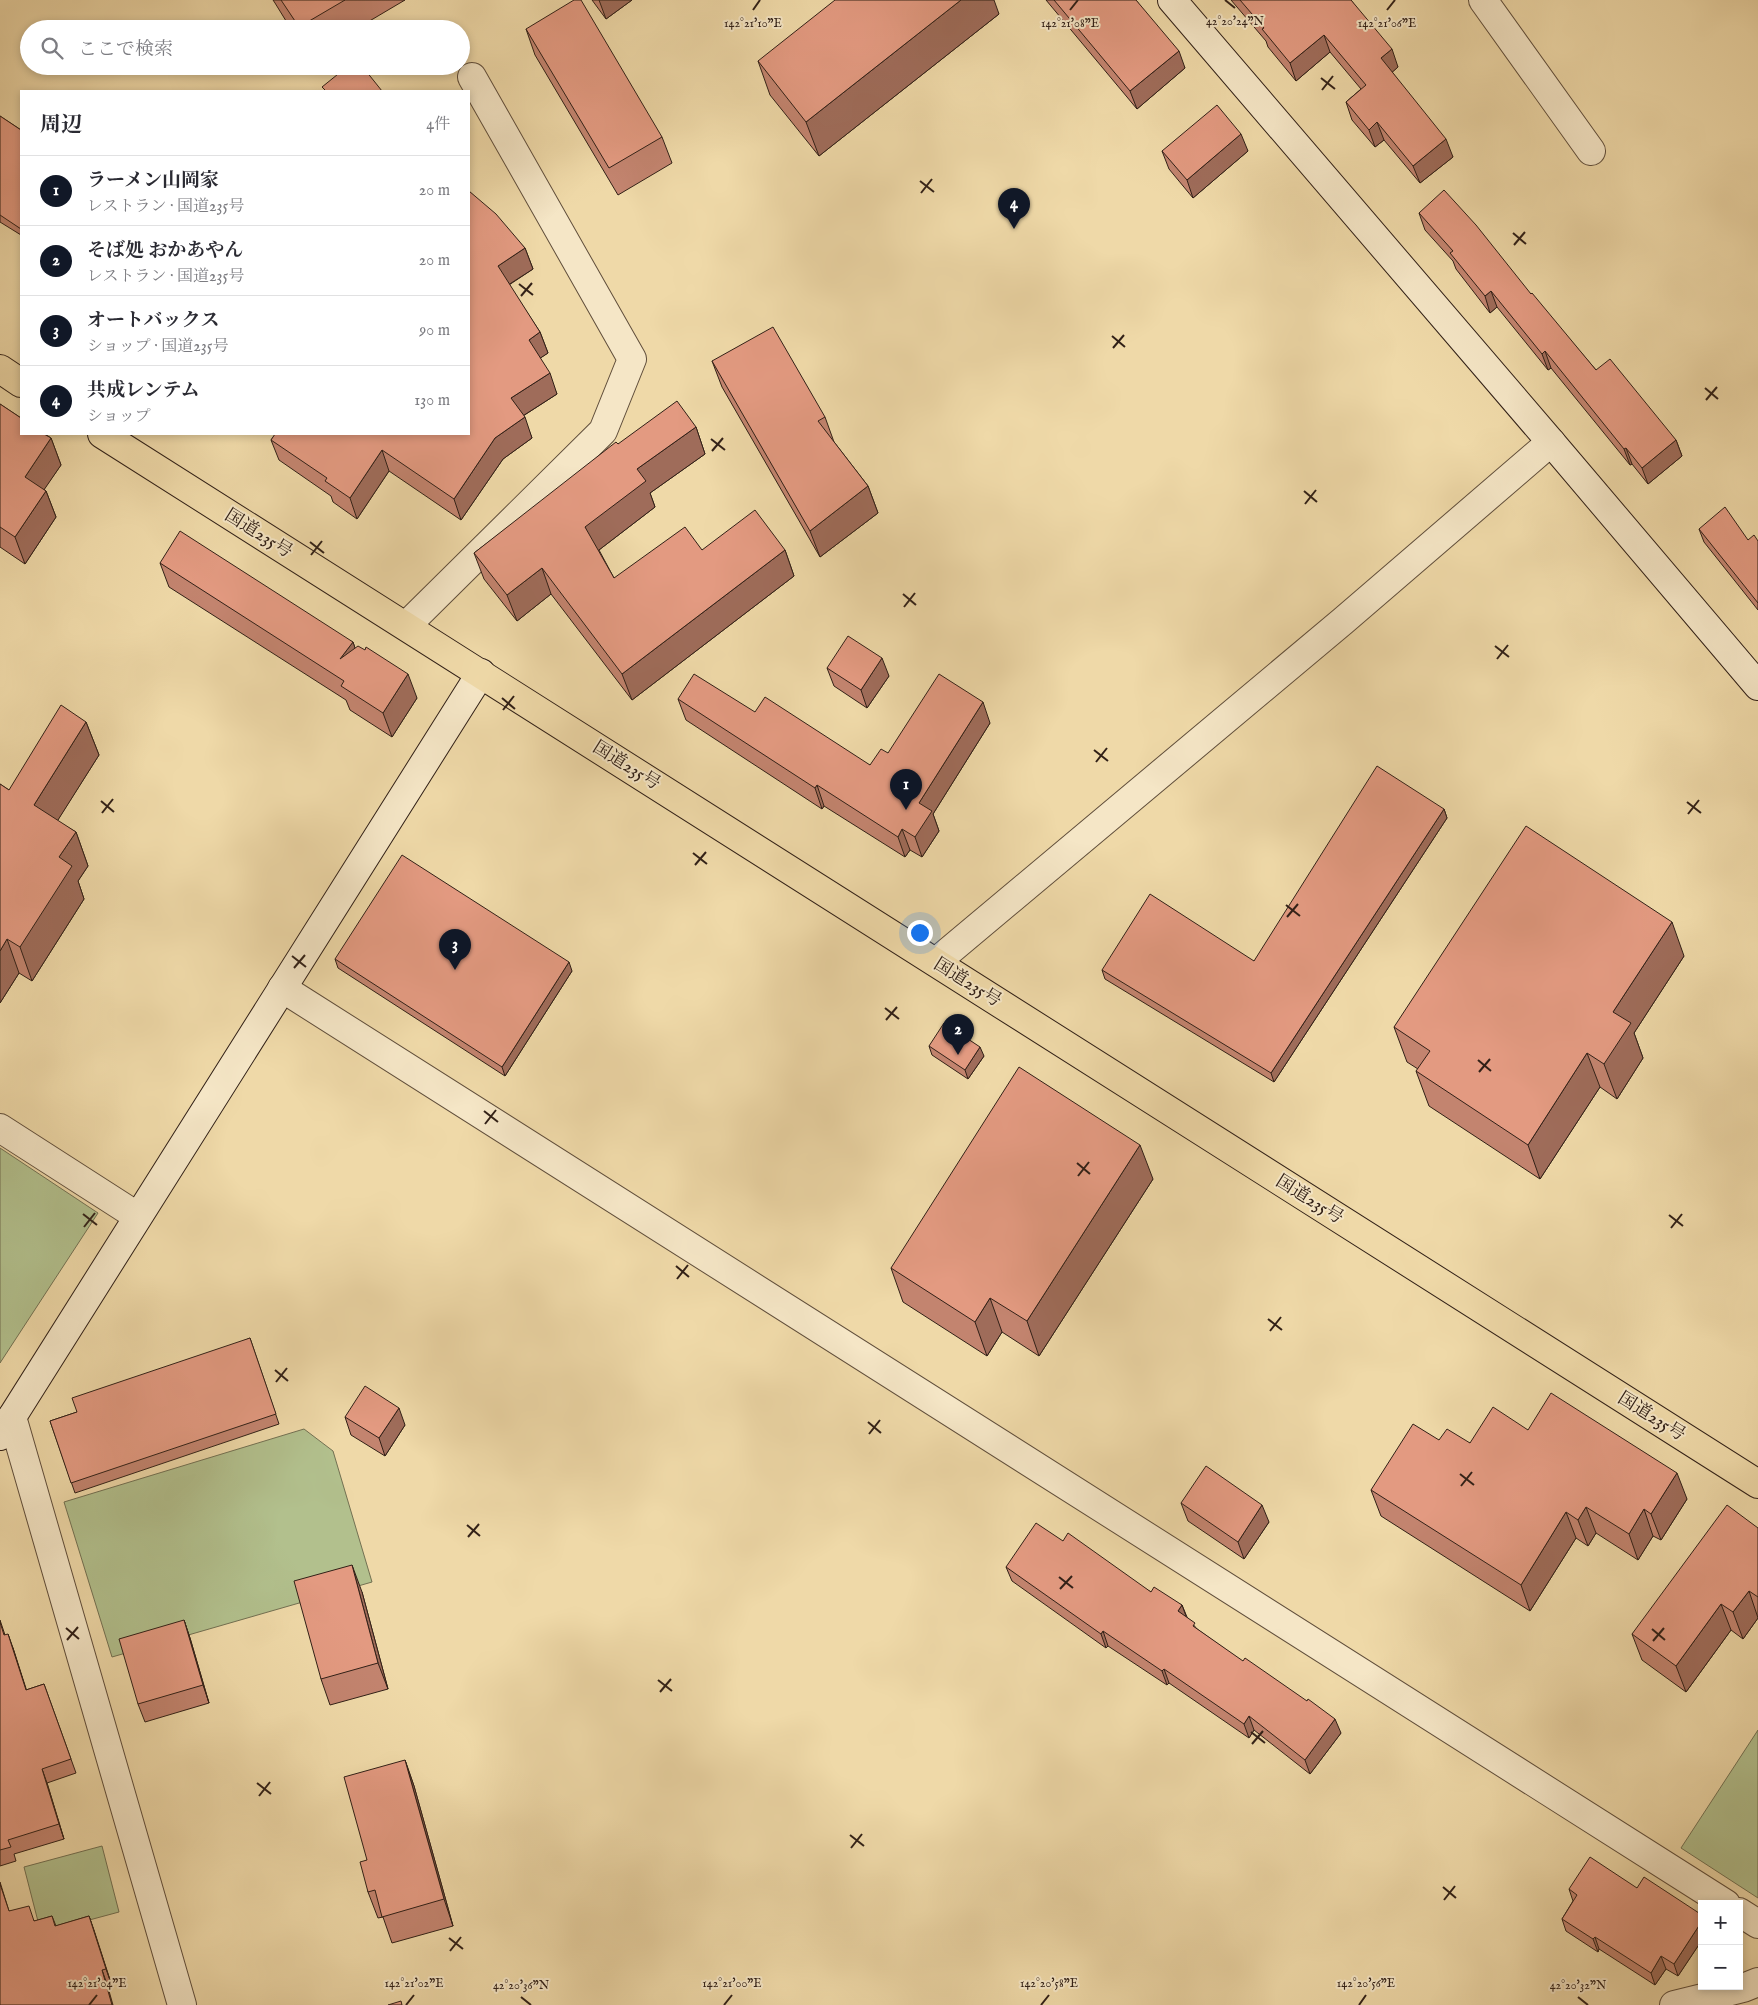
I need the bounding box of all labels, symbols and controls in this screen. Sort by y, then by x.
text: 42°20'24"N [1206,14,1265,29]
text: 142°21'10"E [724,16,782,31]
text: 142°21'08"E [1041,16,1099,31]
text: 142°21'06"E [1358,16,1416,31]
search box [20,20,470,75]
icon: search [38,34,66,62]
text: ここで検索 [78,38,173,62]
text: 周辺 [40,112,82,139]
text: 4件 [426,115,450,135]
text: ラーメン山岡家 [87,169,219,193]
text: 1 [53,181,59,201]
text: 20 m [419,181,450,201]
pin: 4 [998,188,1030,229]
text: レストラン · 国道235号 [87,197,244,217]
text: そば処 おかあやん [87,239,243,263]
text: 2 [52,251,60,271]
text: 20 m [419,251,450,271]
text: レストラン · 国道235号 [87,267,244,287]
text: オートバックス [87,309,219,333]
text: 3 [53,321,59,341]
text: 90 m [419,321,450,341]
text: ショップ · 国道235号 [87,337,228,357]
text: 共成レンテム [87,379,200,403]
text: 4 [52,391,60,411]
text: 130 m [414,391,450,411]
text: ショップ [87,407,151,427]
street label: 国道235号 [220,504,296,564]
street label: 国道235号 [588,736,664,796]
pin: 1 [890,769,922,810]
your location [907,920,933,946]
pin: 3 [439,929,471,970]
street label: 国道235号 [929,953,1005,1013]
pin: 2 [942,1014,974,1055]
street label: 国道235号 [1271,1170,1347,1230]
street label: 国道235号 [1613,1387,1689,1447]
map controls [1698,1900,1743,1990]
button: + [1698,1900,1743,1945]
button: − [1698,1945,1743,1990]
text: 142°21'04"E [67,1976,127,1991]
text: 142°21'02"E [385,1976,444,1991]
text: 142°21'00"E [702,1976,762,1991]
text: 142°20'58"E [1020,1976,1078,1991]
text: 142°20'56"E [1337,1976,1395,1991]
text: 42°20'36"N [493,1978,550,1993]
text: 42°20'32"N [1550,1978,1607,1993]

